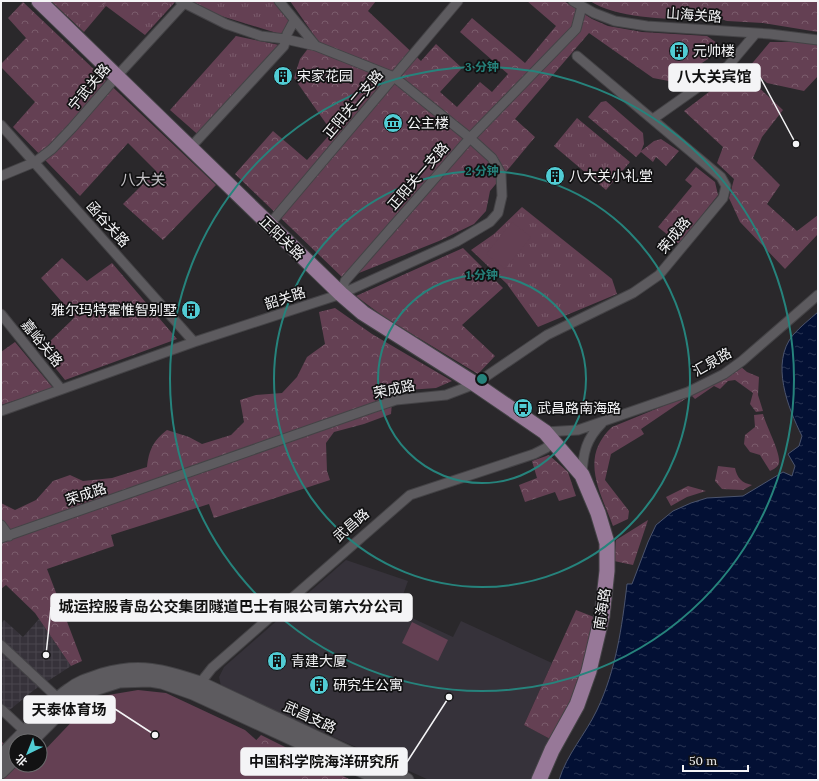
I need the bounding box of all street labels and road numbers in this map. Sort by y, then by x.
street label: 山海关路 [665,4,723,26]
street label: 宁武关路 [64,60,114,114]
street label: 正阳关二支路 [319,66,387,142]
street label: 正阳关一支路 [384,138,452,214]
street label: 函谷关路 [83,197,133,251]
street label: 正阳关路 [256,212,308,264]
street label: 荣成路 [654,213,694,257]
street label: 韶关路 [262,283,308,313]
street label: 嘉峪关路 [17,316,67,370]
street label: 汇泉路 [689,344,735,380]
street label: 荣成路 [372,376,416,402]
street label: 荣成路 [63,479,109,509]
street label: 武昌路 [329,504,373,546]
street label: 南海路 [590,587,614,631]
street label: 武昌支路 [281,697,339,737]

